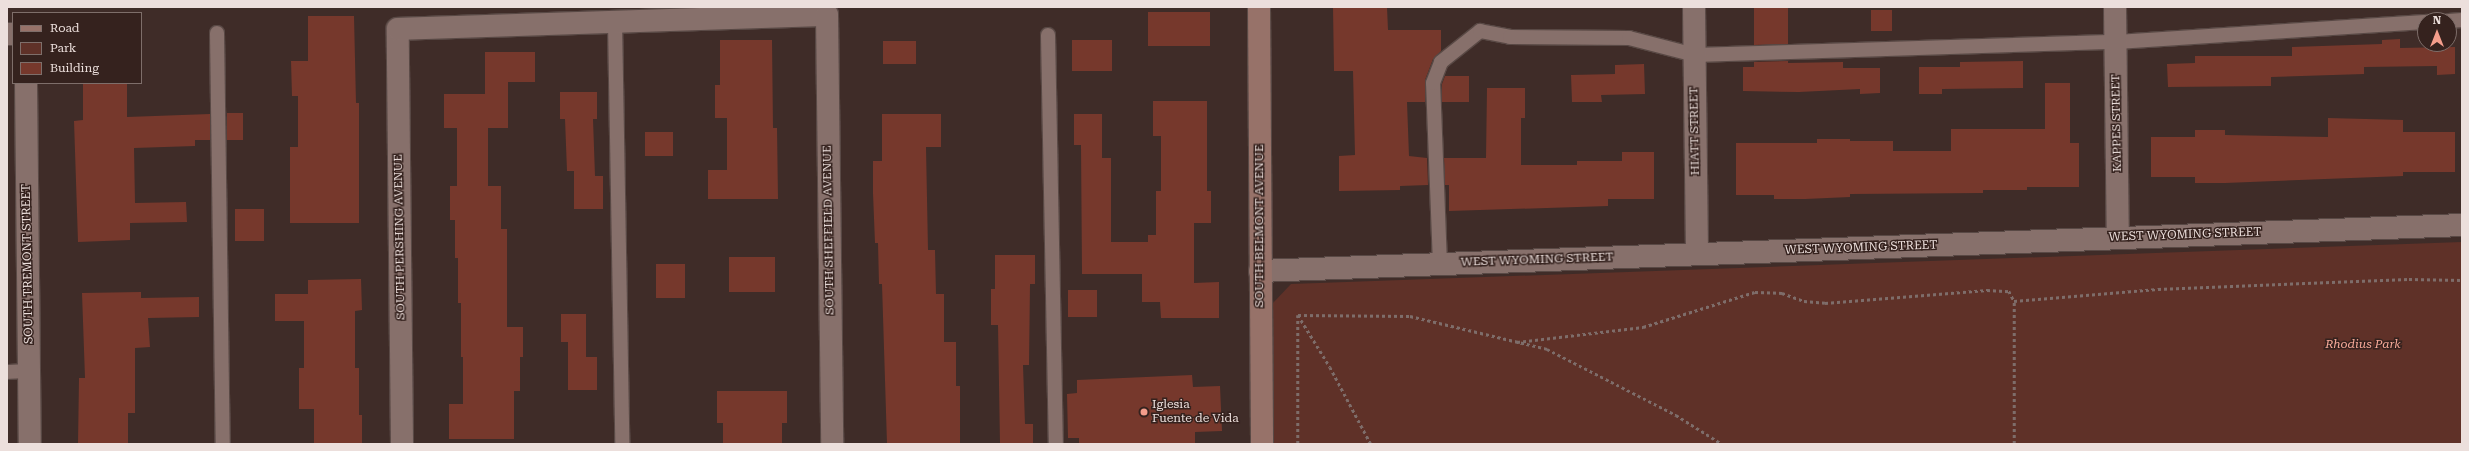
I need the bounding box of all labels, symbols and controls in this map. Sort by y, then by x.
legend [12,12,142,84]
north arrow [2417,12,2457,52]
text: N [2433,14,2441,27]
text: Road [50,21,79,35]
text: Park [50,41,76,55]
text: Building [50,61,99,75]
street label: KAPPES STREET [2109,74,2125,172]
street label: HIATT STREET [1687,87,1703,175]
street label: SOUTH BELMONT AVENUE [1253,144,1267,308]
street label: SOUTH SHEFFIELD AVENUE [820,145,838,315]
street label: SOUTH PERSHING AVENUE [391,154,409,320]
street label: SOUTH TREMONT STREET [19,184,37,344]
street label: WEST WYOMING STREET [2108,225,2262,245]
street label: WEST WYOMING STREET [1784,238,1938,258]
street label: WEST WYOMING STREET [1460,250,1614,270]
park label: Rhodius Park [2325,338,2401,352]
place label: Iglesia Fuente de Vida [1152,398,1239,426]
marker: Iglesia Fuente de Vida [1139,407,1149,417]

